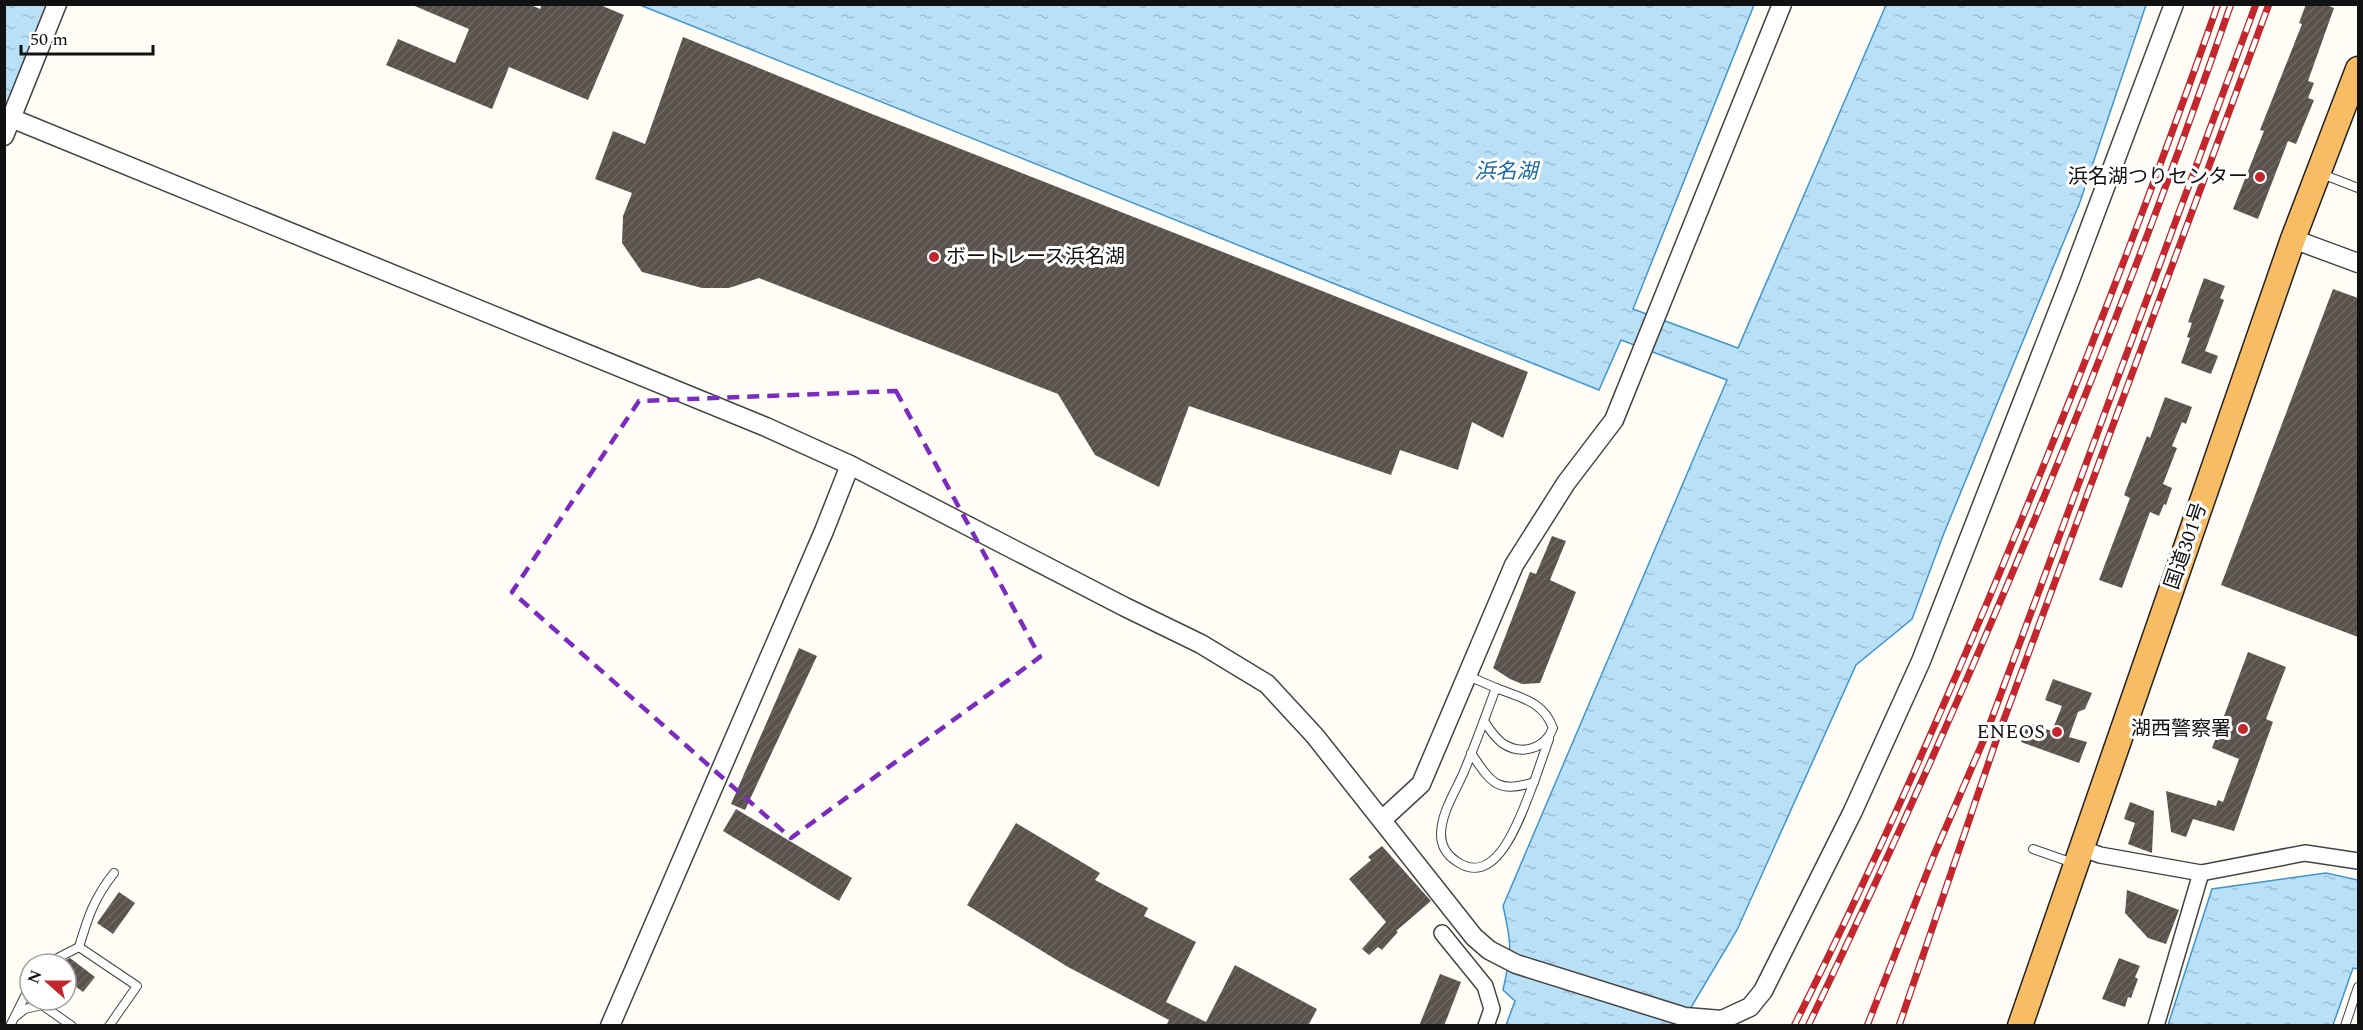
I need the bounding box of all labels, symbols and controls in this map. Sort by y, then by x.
scale bar [21,18,153,56]
text: 50 m [30,26,68,53]
water label: 浜名湖 [1475,156,1540,188]
place label: 浜名湖つりセンター [2068,162,2248,192]
marker: 浜名湖つりセンター [2253,170,2267,184]
place label: ボートレース浜名湖 [946,242,1125,272]
marker: ボートレース浜名湖 [927,250,941,264]
street label: 国道301号 [2157,499,2215,593]
place label: 湖西警察署 [2131,714,2231,744]
place label: ENEOS [1976,717,2045,747]
marker: 湖西警察署 [2236,722,2250,736]
marker: ENEOS [2050,725,2064,739]
north arrow [18,952,78,1012]
text: N [21,967,48,987]

